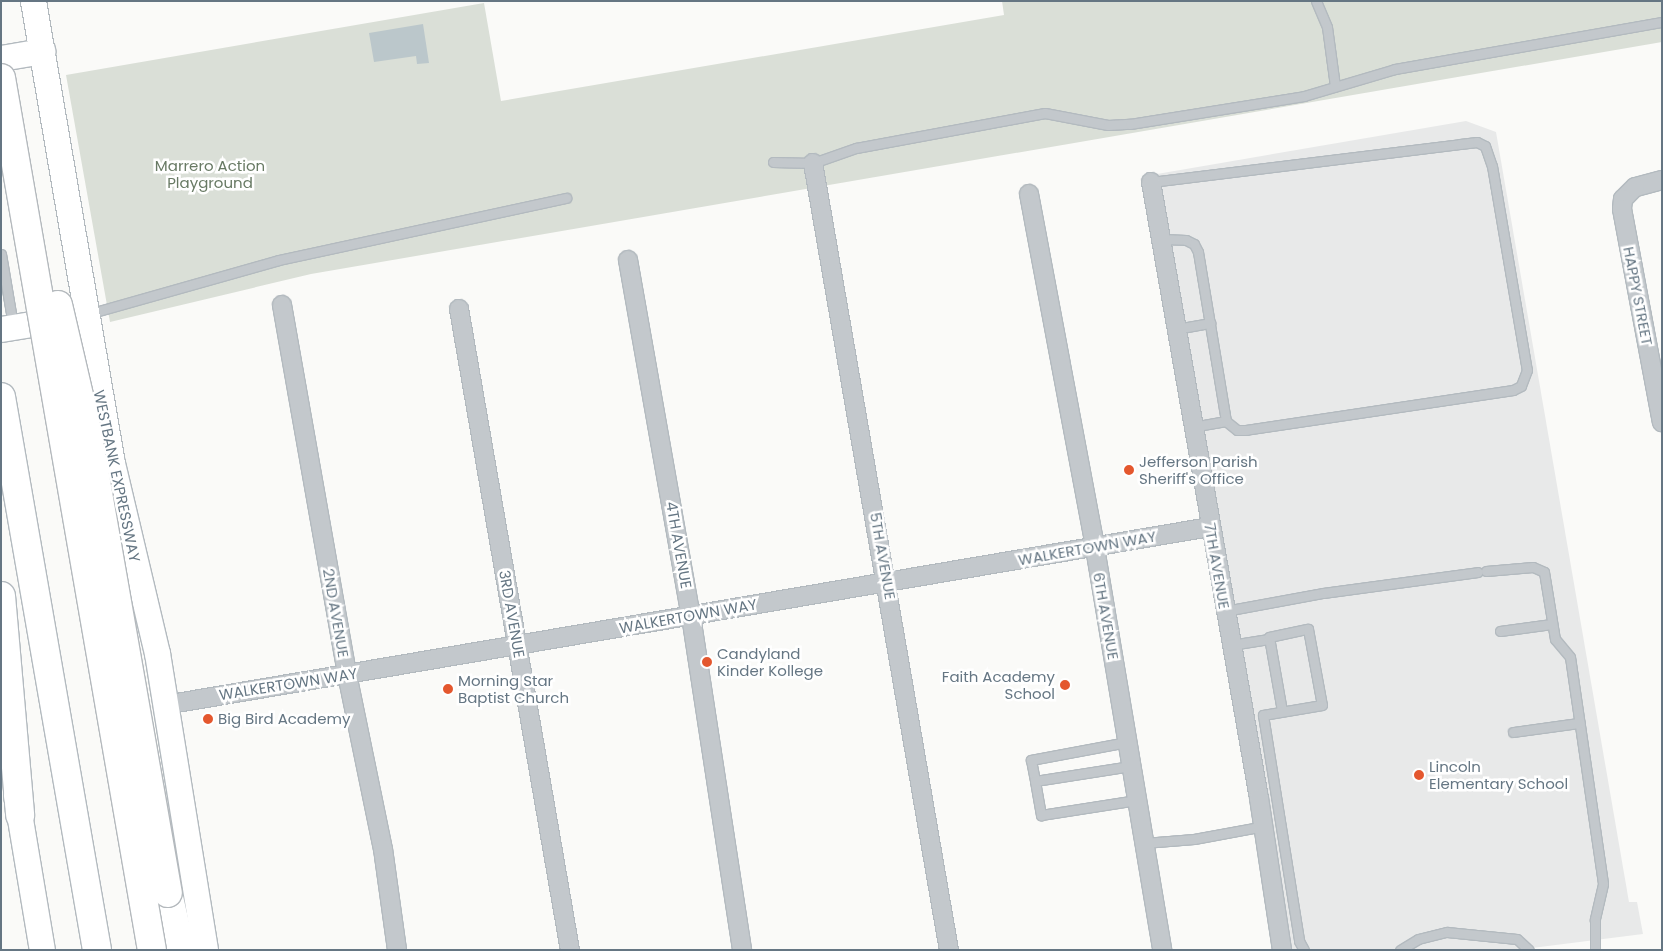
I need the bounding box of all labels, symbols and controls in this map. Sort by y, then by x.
park label: Marrero Action Playground [155,156,265,191]
street label: HAPPY STREET [1620,245,1656,347]
street label: WESTBANK EXPRESSWAY [90,388,144,564]
place label: Jefferson Parish Sheriff's Office [1139,452,1258,487]
marker: Jefferson Parish Sheriff's Office [1123,464,1135,476]
street label: 4TH AVENUE [662,500,696,590]
street label: 5TH AVENUE [866,511,900,601]
street label: 7TH AVENUE [1201,522,1233,610]
street label: WALKERTOWN WAY [1017,527,1157,569]
street label: 2ND AVENUE [319,567,353,659]
street label: 3RD AVENUE [495,569,529,659]
street label: 6TH AVENUE [1089,571,1123,661]
street label: WALKERTOWN WAY [618,595,758,637]
place label: Candyland Kinder Kollege [717,644,823,679]
marker: Candyland Kinder Kollege [701,656,713,668]
street label: WALKERTOWN WAY [218,664,358,704]
place label: Faith Academy School [942,667,1055,702]
place label: Morning Star Baptist Church [458,671,569,706]
marker: Faith Academy School [1059,679,1071,691]
marker: Morning Star Baptist Church [442,683,454,695]
place label: Big Bird Academy [218,710,350,728]
marker: Big Bird Academy [202,713,214,725]
place label: Lincoln Elementary School [1429,757,1568,792]
marker: Lincoln Elementary School [1413,769,1425,781]

